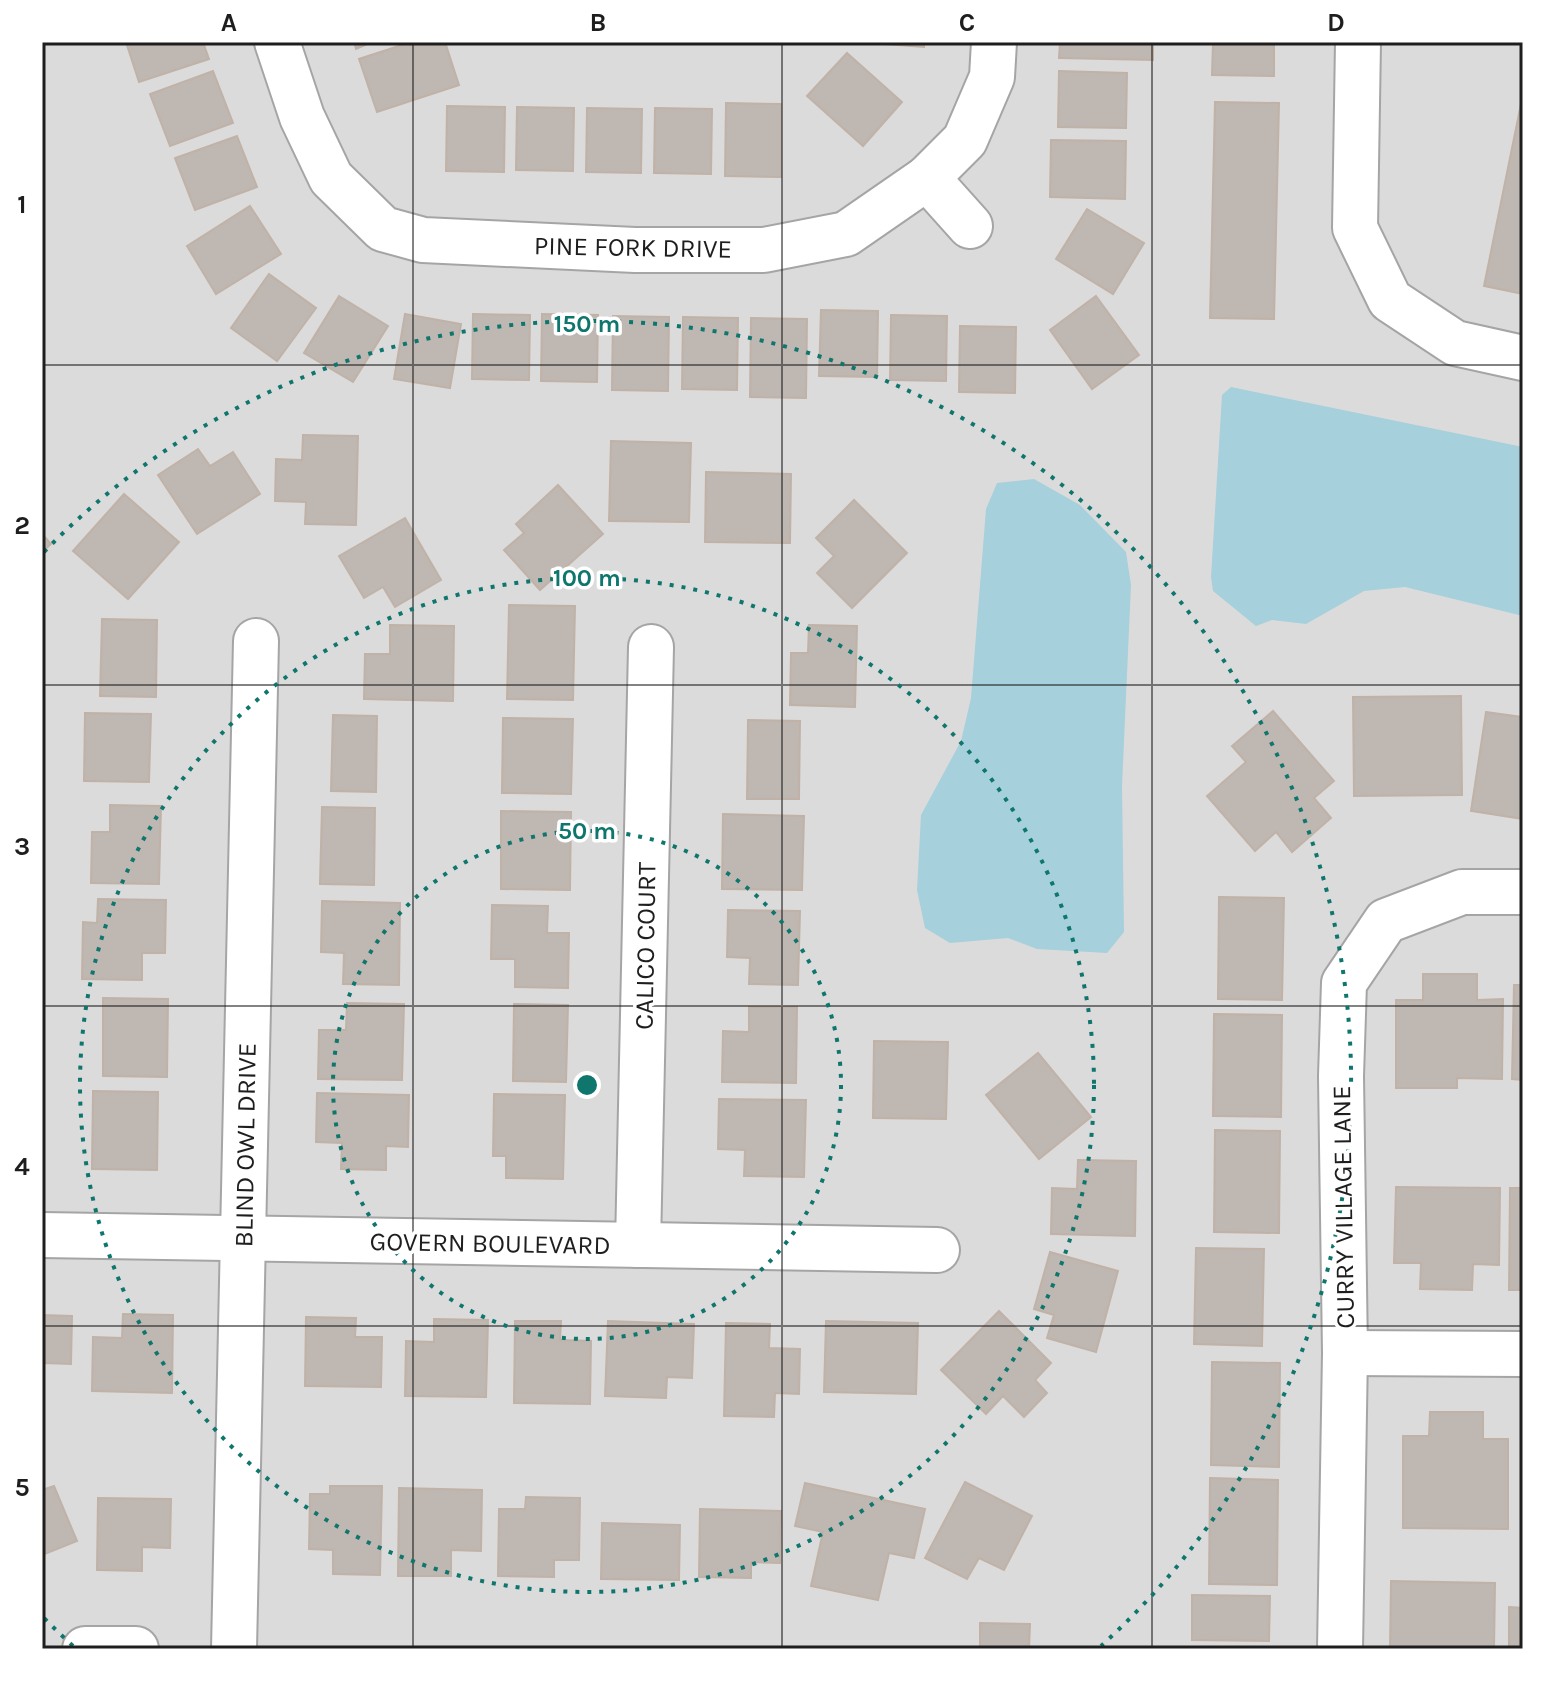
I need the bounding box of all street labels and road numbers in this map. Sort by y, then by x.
street label: PINE FORK DRIVE [534,230,732,265]
street label: CALICO COURT [629,862,662,1030]
street label: BLIND OWL DRIVE [228,1042,263,1248]
street label: CURRY VILLAGE LANE [1326,1085,1361,1329]
street label: GOVERN BOULEVARD [369,1226,611,1261]

